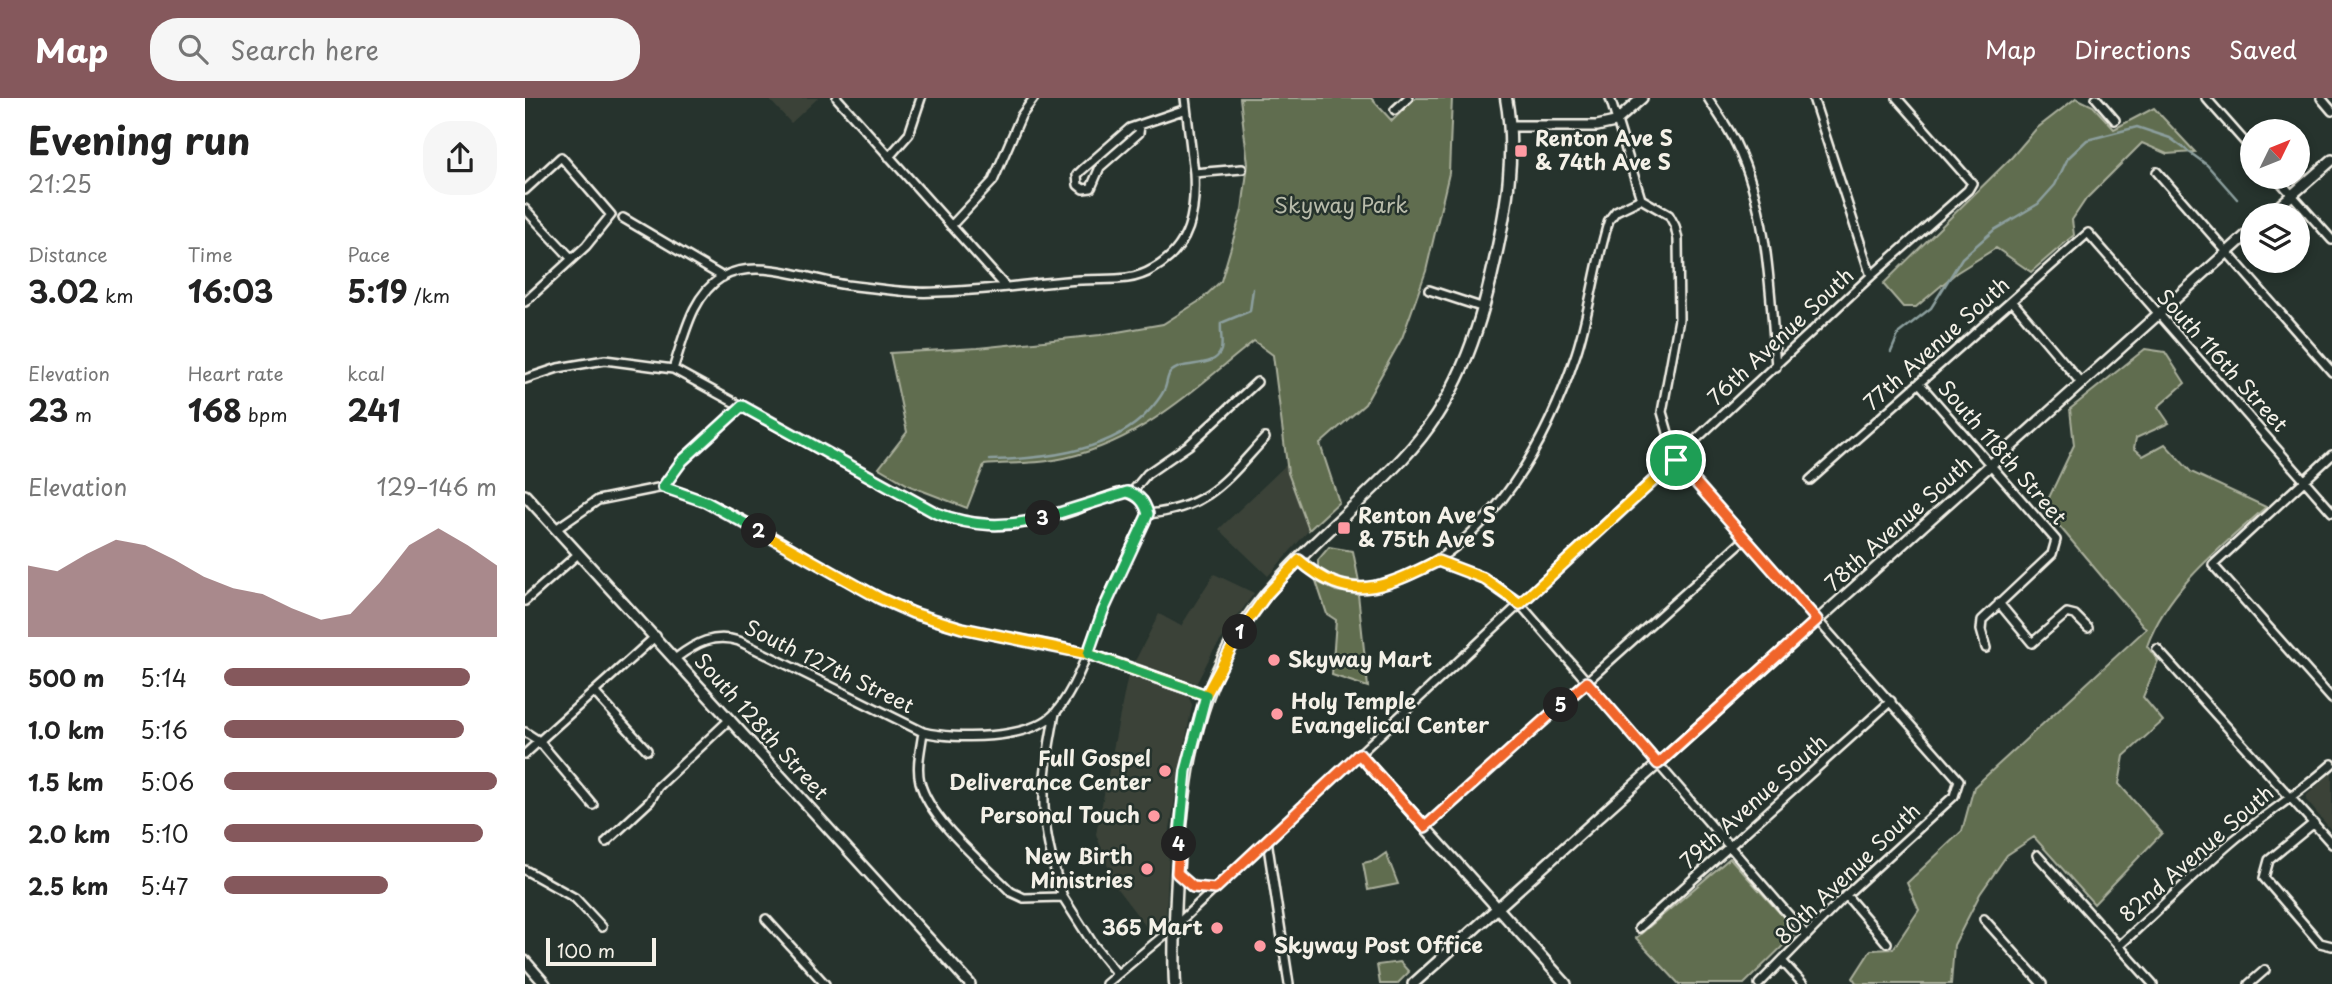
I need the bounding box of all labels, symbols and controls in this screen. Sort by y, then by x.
search box [150,18,640,81]
text: Map [35,24,108,74]
icon: search [174,30,212,68]
text: Search here [230,30,379,69]
text: Map [1985,31,2036,67]
text: Directions [2074,31,2191,67]
text: Saved [2229,31,2297,67]
text: Evening run [28,111,250,168]
north arrow [2240,119,2310,189]
map controls [2240,119,2310,273]
button: share [423,121,497,195]
place label: Renton Ave S & 74th Ave S [1535,121,1673,177]
marker: Renton Ave S & 74th Ave S [1513,143,1529,159]
text: 21:25 [28,166,92,201]
park label: Skyway Park [1274,188,1408,220]
button: layers [2240,203,2310,273]
text: Distance [28,240,108,268]
text: Time [188,240,233,268]
text: Pace [347,240,390,268]
street label: 76th Avenue South [1699,259,1860,412]
text: 3.02 [28,268,99,313]
text: 16:03 [188,268,273,313]
text: 5:19 [347,268,408,313]
street label: 77th Avenue South [1856,268,2016,417]
text: km [99,281,133,309]
text: /km [408,281,450,309]
street label: South 116th Street [2150,281,2297,438]
text: Elevation [28,359,110,387]
text: Heart rate [188,359,284,387]
text: kcal [347,359,385,387]
street label: South 118th Street [1932,372,2076,531]
text: 23 [28,387,68,432]
text: 168 [188,387,242,432]
text: 241 [347,387,401,432]
text: m [68,400,92,428]
text: bpm [242,400,287,428]
pin [1646,430,1706,490]
icon: arrive [1657,441,1695,479]
street label: 78th Avenue South [1817,447,1979,598]
text: Elevation [28,469,127,504]
text: 129–146 m [377,469,497,504]
place label: Renton Ave S & 75th Ave S [1358,498,1496,554]
pin: 3 [1025,500,1061,536]
text: 3 [1036,503,1049,531]
pin: 2 [741,514,777,548]
text: 2 [752,516,765,544]
marker: Renton Ave S & 75th Ave S [1336,520,1352,536]
street label: South 127th Street [740,610,920,720]
pin: 1 [1223,614,1257,650]
text: 1 [1235,617,1244,645]
place label: Skyway Mart [1288,642,1432,674]
street label: South 128th Street [688,645,837,806]
marker: Skyway Mart [1266,652,1282,668]
text: 500 m [28,660,105,695]
text: 5:14 [140,660,187,695]
place label: Holy Temple Evangelical Center [1291,684,1489,740]
pin: 5 [1543,688,1579,722]
text: 5 [1554,690,1567,718]
marker: Holy Temple Evangelical Center [1269,706,1285,722]
text: 1.0 km [28,712,105,747]
text: 5:16 [140,712,188,747]
street label: 79th Avenue South [1672,726,1833,875]
place label: Full Gospel Deliverance Center [949,741,1151,797]
marker: Full Gospel Deliverance Center [1157,763,1173,779]
text: 1.5 km [28,764,104,799]
text: 5:06 [140,764,194,799]
street label: 82nd Avenue South [2111,776,2280,929]
street label: 80th Avenue South [1767,794,1927,951]
place label: Personal Touch [980,798,1140,830]
marker: Personal Touch [1146,808,1162,824]
text: 2.0 km [28,816,110,851]
text: 5:10 [140,816,188,851]
pin: 4 [1161,826,1197,862]
text: 4 [1172,829,1185,857]
place label: New Birth Ministries [1025,839,1133,895]
marker: New Birth Ministries [1139,861,1155,877]
text: 2.5 km [28,868,108,903]
text: 5:47 [140,868,188,903]
place label: 365 Mart [1102,910,1203,942]
marker: 365 Mart [1209,920,1225,936]
place label: Skyway Post Office [1274,928,1483,960]
scale bar [546,935,656,967]
text: 100 m [557,936,615,964]
marker: Skyway Post Office [1252,938,1268,954]

